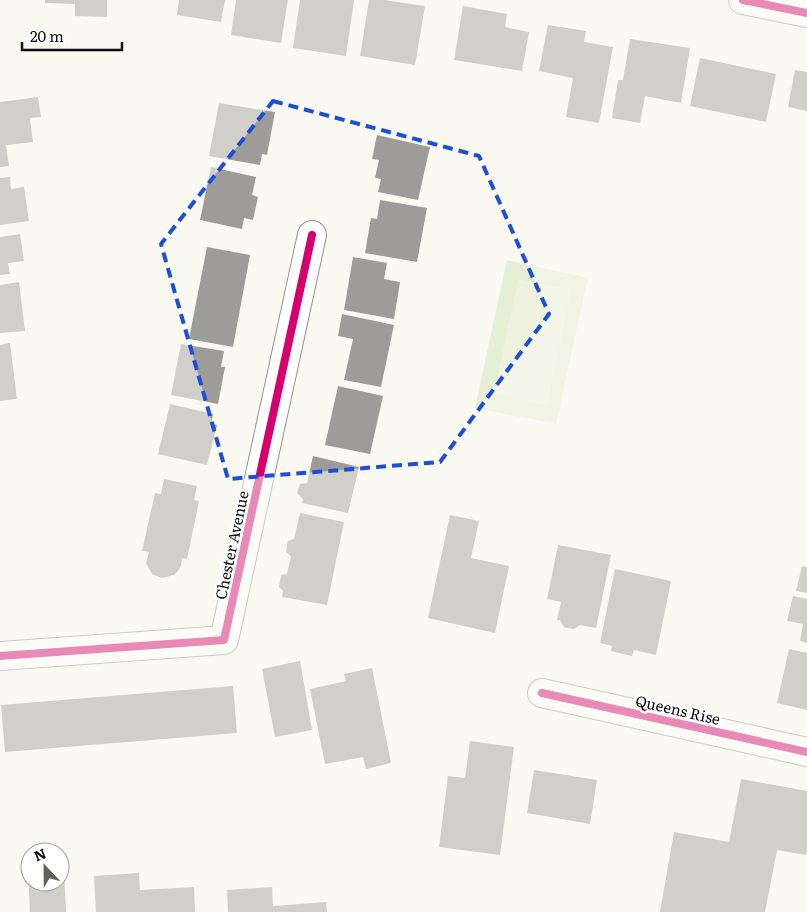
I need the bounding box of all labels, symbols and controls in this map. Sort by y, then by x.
scale bar [22,20,122,52]
text: 20 m [30,24,64,47]
street label: Chester Avenue [208,488,254,602]
street label: Queens Rise [633,688,723,730]
north arrow [20,842,70,892]
text: N [31,842,49,865]

